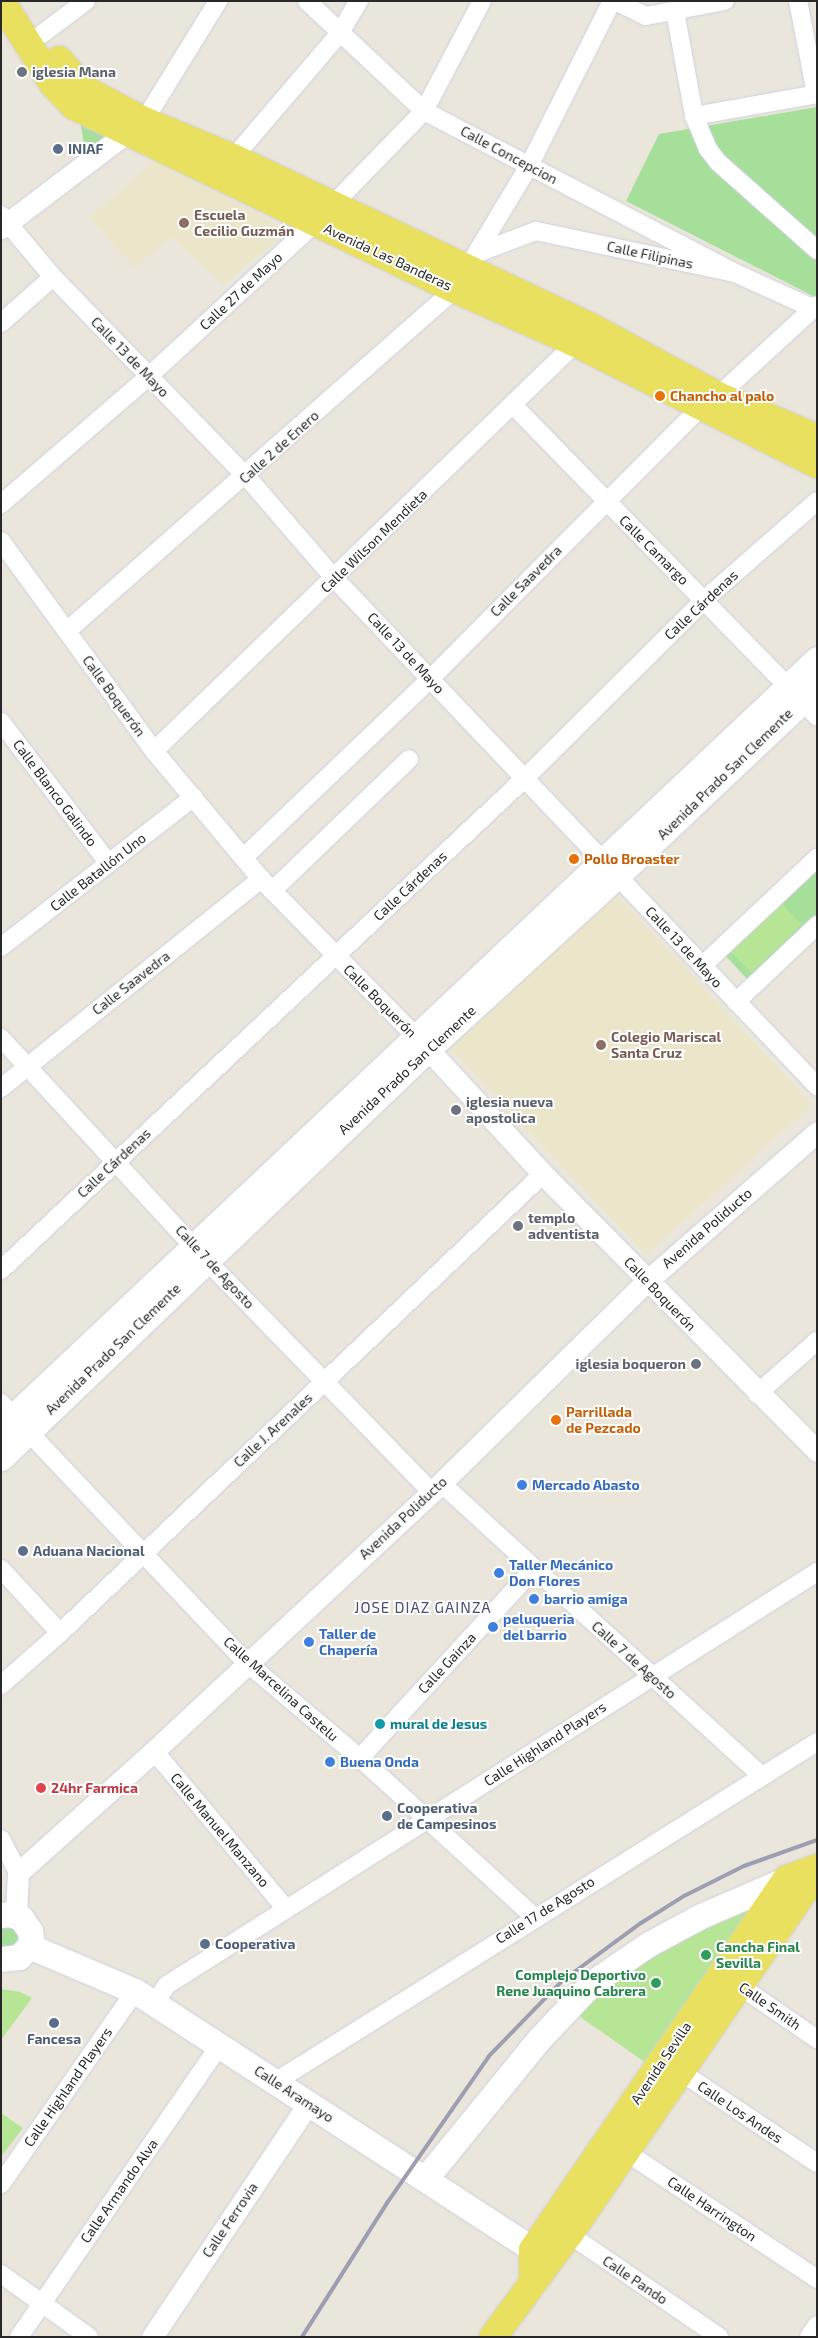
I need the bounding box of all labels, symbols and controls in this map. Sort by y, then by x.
place label: iglesia Mana [32,64,116,80]
marker: iglesia Mana [16,66,28,78]
street label: Calle Concepcion [458,122,560,188]
place label: INIAF [68,141,103,157]
marker: INIAF [52,143,64,155]
place label: Escuela Cecilio Guzmán [194,207,294,240]
marker: Escuela Cecilio Guzmán [178,217,190,229]
street label: Avenida Las Banderas [321,220,455,294]
street label: Calle Filipinas [605,238,695,272]
street label: Calle 27 de Mayo [196,248,286,334]
street label: Calle 13 de Mayo [87,313,173,401]
place label: Chancho al palo [670,388,775,404]
marker: Chancho al palo [654,390,666,402]
street label: Calle 2 de Enero [236,407,322,487]
street label: Calle Wilson Mendieta [317,486,431,596]
street label: Calle Camargo [616,512,692,588]
street label: Calle Saavedra [487,542,565,620]
street label: Calle Cárdenas [661,567,741,643]
street label: Calle 13 de Mayo [364,609,448,697]
street label: Calle Boquerón [79,652,149,740]
street label: Avenida Prado San Clemente [654,705,796,843]
street label: Calle Blanco Galindo [9,736,101,850]
street label: Calle Batallón Uno [47,829,149,915]
street label: Calle Cárdenas [370,848,450,924]
place label: Pollo Broaster [584,851,679,867]
marker: Pollo Broaster [568,853,580,865]
street label: Calle 13 de Mayo [642,903,726,991]
street label: Calle Saavedra [89,947,173,1019]
street label: Calle Boquerón [340,961,420,1041]
street label: Avenida Prado San Clemente [335,1002,479,1138]
place label: Colegio Mariscal Santa Cruz [611,1029,721,1062]
marker: Colegio Mariscal Santa Cruz [595,1039,607,1051]
place label: iglesia nueva apostolica [466,1094,553,1126]
marker: iglesia nueva apostolica [450,1104,462,1116]
street label: Calle Cárdenas [74,1125,154,1201]
street label: Avenida Poliducto [659,1184,755,1272]
place label: templo adventista [528,1210,599,1242]
marker: templo adventista [512,1220,524,1232]
street label: Calle 7 de Agosto [172,1222,258,1312]
street label: Calle Boquerón [621,1254,699,1334]
street label: Avenida Prado San Clemente [42,1280,184,1418]
place label: iglesia boqueron [576,1356,686,1372]
marker: iglesia boqueron [690,1358,702,1370]
street label: Calle J. Arenales [230,1389,316,1471]
place label: Parrillada de Pezcado [566,1404,641,1436]
marker: Parrillada de Pezcado [550,1414,562,1426]
street label: Avenida Poliducto [356,1473,450,1563]
place label: Mercado Abasto [532,1477,640,1493]
marker: Mercado Abasto [516,1479,528,1491]
place label: Aduana Nacional [33,1543,145,1559]
marker: Aduana Nacional [17,1545,29,1557]
place label: Taller Mecánico Don Flores [509,1557,614,1590]
marker: Taller Mecánico Don Flores [493,1567,505,1579]
place label: barrio amiga [544,1591,628,1607]
marker: barrio amiga [528,1593,540,1605]
district label: JOSE DIAZ GAINZA [352,1599,494,1617]
place label: peluqueria del barrio [503,1611,575,1644]
street label: Calle 7 de Agosto [588,1617,680,1703]
marker: peluqueria del barrio [487,1621,499,1633]
place label: Taller de Chapería [319,1626,378,1658]
street label: Calle Gainza [414,1629,480,1697]
street label: Calle Marcelina Castelu [220,1633,342,1745]
marker: Taller de Chapería [303,1636,315,1648]
street label: Calle Highland Players [481,1698,609,1790]
place label: mural de Jesus [390,1716,488,1732]
marker: mural de Jesus [374,1718,386,1730]
place label: Buena Onda [340,1754,419,1770]
marker: Buena Onda [324,1756,336,1768]
street label: Calle Manuel Manzano [167,1769,273,1891]
place label: 24hr Farmica [51,1780,138,1796]
marker: 24hr Farmica [35,1782,47,1794]
place label: Cooperativa de Campesinos [397,1800,497,1832]
marker: Cooperativa de Campesinos [381,1810,393,1822]
street label: Calle 17 de Agosto [492,1873,598,1947]
place label: Cooperativa [215,1936,295,1952]
marker: Cooperativa [199,1938,211,1950]
place label: Cancha Final Sevilla [716,1939,800,1971]
marker: Cancha Final Sevilla [700,1949,712,1961]
place label: Complejo Deportivo Rene Juaquino Cabrera [496,1967,646,2000]
marker: Complejo Deportivo Rene Juaquino Cabrera [650,1977,662,1989]
street label: Calle Smith [736,1979,804,2033]
marker: Fancesa [48,2017,60,2029]
street label: Avenida Sevilla [627,2019,695,2107]
street label: Calle Highland Players [20,2024,116,2150]
place label: Fancesa [27,2031,81,2047]
street label: Calle Aramayo [251,2062,337,2126]
street label: Calle Los Andes [694,2077,786,2147]
street label: Calle Armando Alva [77,2136,161,2246]
street label: Calle Harrington [664,2173,760,2245]
street label: Calle Ferrovia [199,2179,261,2261]
street label: Calle Pando [599,2252,671,2308]

